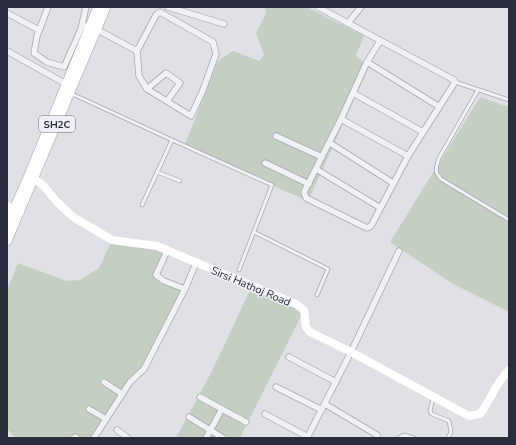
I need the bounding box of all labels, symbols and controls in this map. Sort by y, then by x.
road number: SH2C [39,116,75,132]
street label: Sirsi Hathoj Road [209,263,293,310]

